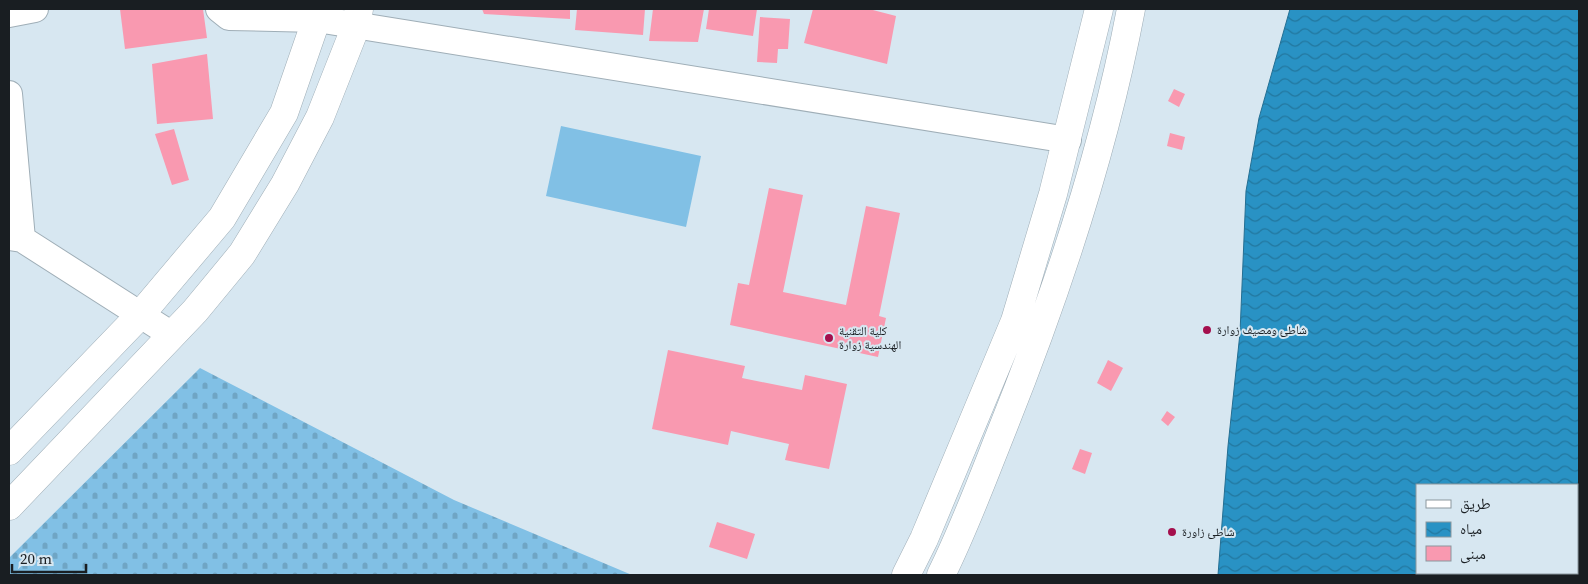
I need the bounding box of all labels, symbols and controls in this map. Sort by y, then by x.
place label: شاطئ ومصيف زوارة [1217,322,1307,338]
place label: كلية التقنية الهندسية زوارة [839,323,901,353]
marker: شاطئ ومصيف زوارة [1201,324,1213,336]
marker: كلية التقنية الهندسية زوارة [823,332,835,344]
legend [1416,484,1578,574]
text: طريق [1460,493,1491,514]
text: مياه [1460,518,1482,539]
place label: شاطئ زاورة [1182,524,1235,540]
marker: شاطئ زاورة [1166,526,1178,538]
scale bar [12,542,86,574]
text: مبنى [1460,543,1486,564]
text: 20 m [20,548,52,569]

